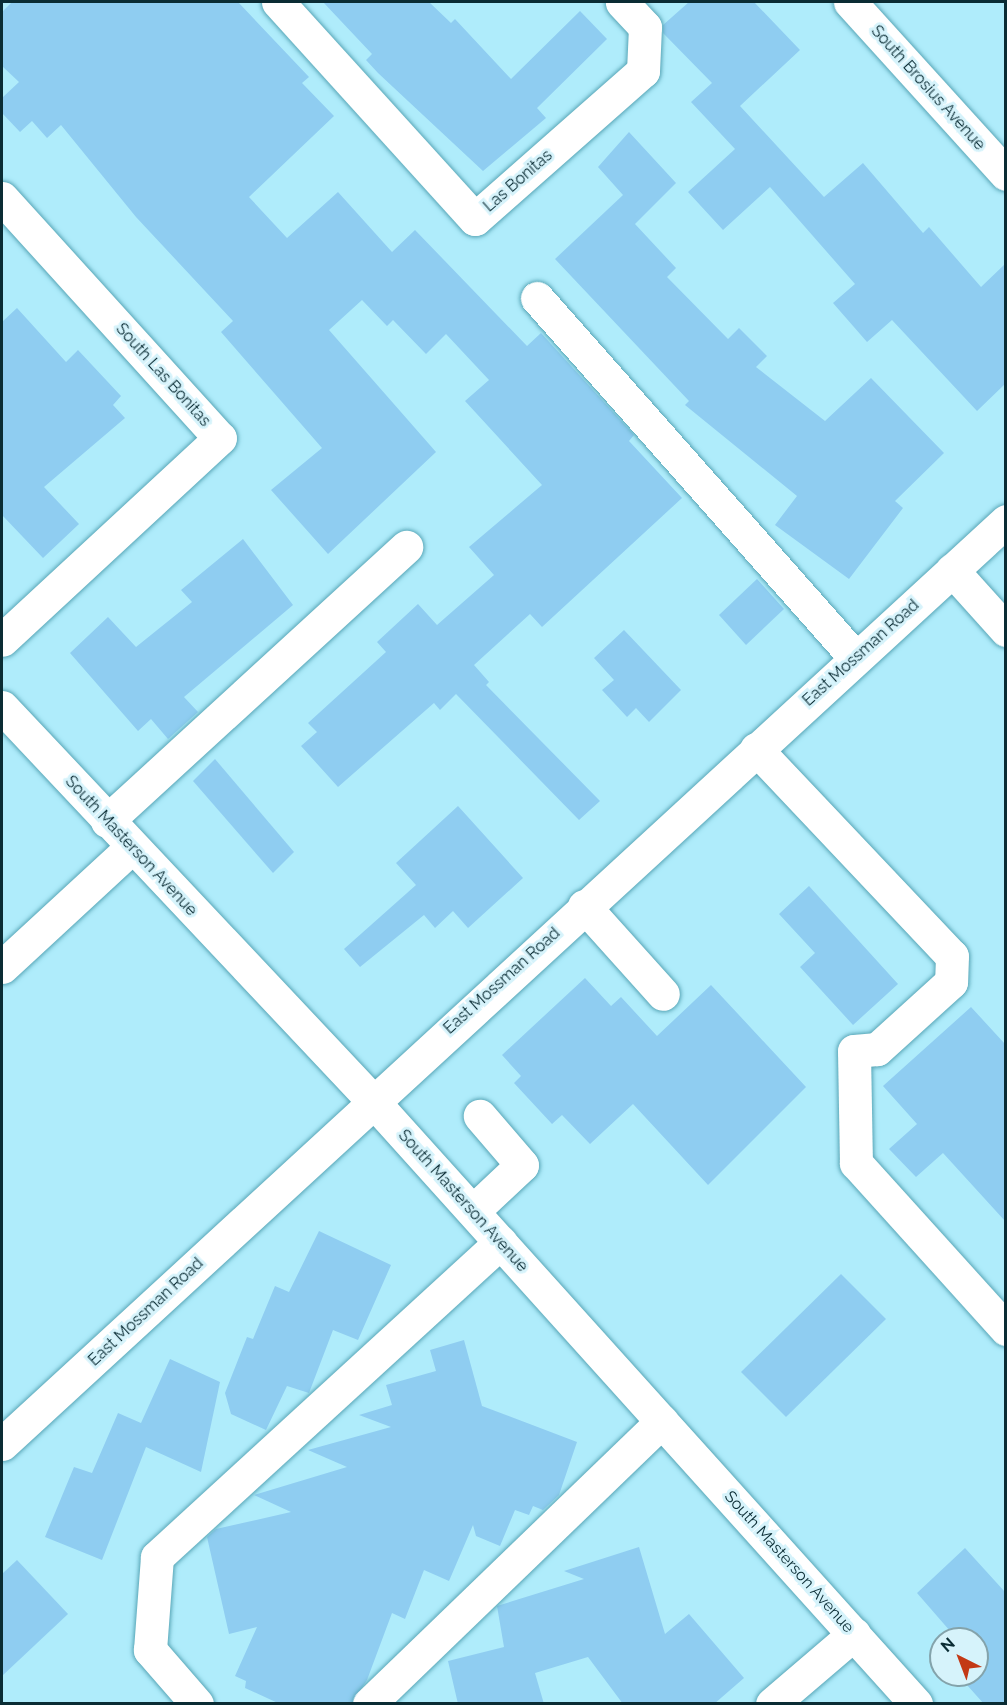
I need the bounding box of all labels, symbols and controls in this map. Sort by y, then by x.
street label: South Brosius Avenue [867,21,989,155]
street label: Las Bonitas [480,146,556,216]
street label: South Las Bonitas [112,319,214,431]
street label: East Mossman Road [799,596,923,710]
street label: South Masterson Avenue [61,772,201,920]
street label: East Mossman Road [440,924,564,1038]
street label: South Masterson Avenue [394,1126,532,1276]
street label: East Mossman Road [85,1254,207,1370]
street label: South Masterson Avenue [720,1487,858,1637]
north arrow [929,1627,989,1687]
text: N [937,1634,959,1656]

